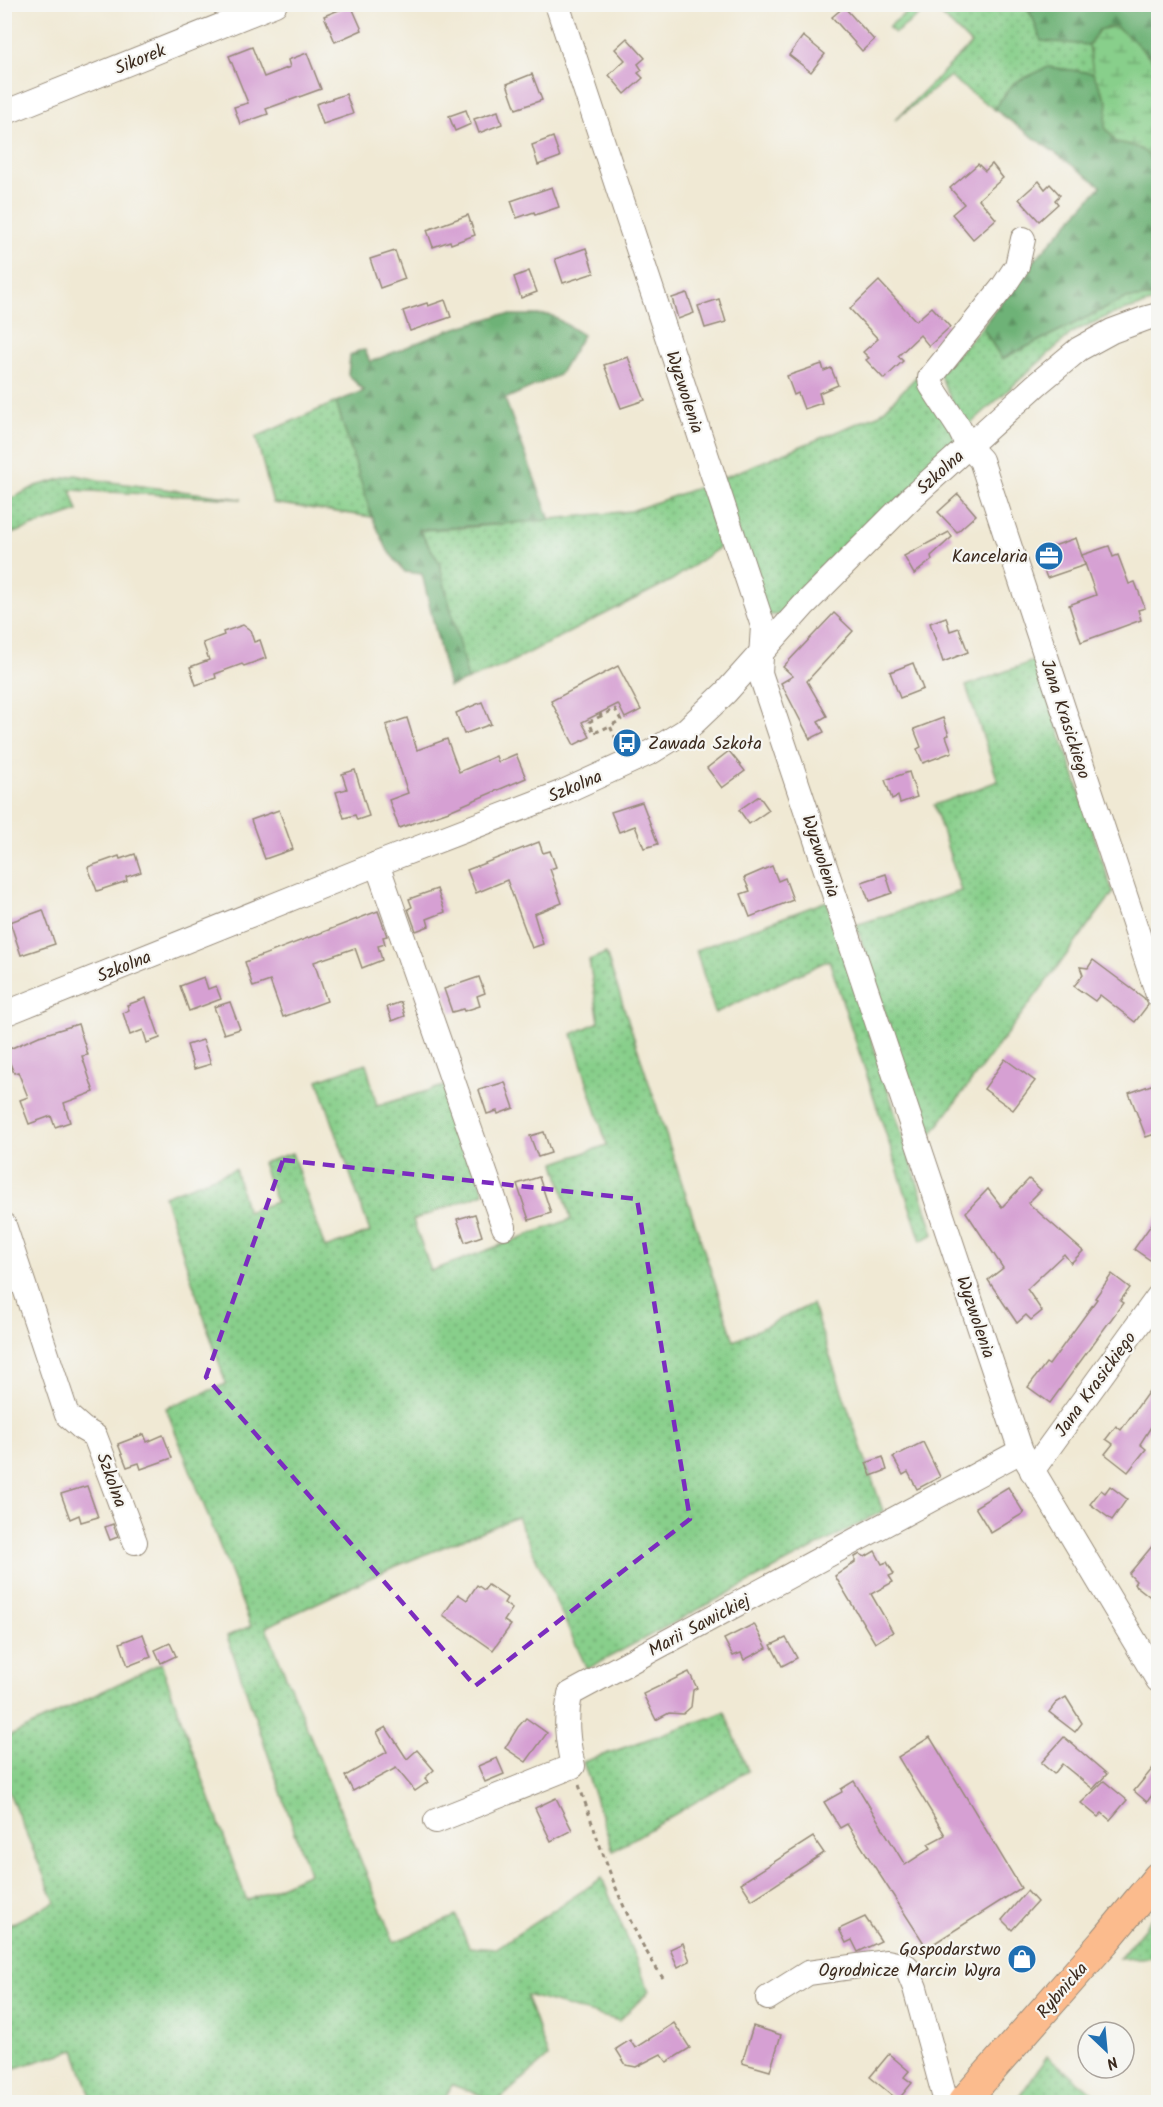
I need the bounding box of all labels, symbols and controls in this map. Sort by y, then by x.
street label: Sikorek [111,37,171,84]
street label: Wyzwolenia [657,347,711,438]
street label: Szkolna [910,443,972,503]
office icon: Kancelaria [1033,540,1065,572]
place label: Kancelaria [952,543,1028,572]
street label: Jana Krasickiego [1032,656,1098,783]
bus stop icon: Zawada Szkoła [611,727,643,759]
place label: Zawada Szkoła [648,730,762,759]
street label: Szkolna [544,763,607,812]
street label: Wyzwolenia [793,811,847,902]
street label: Szkolna [93,943,156,991]
street label: Wyzwolenia [947,1272,1002,1363]
street label: Jana Krasickiego [1048,1326,1145,1444]
street label: Szkolna [87,1449,134,1512]
street label: Marii Sawickiej [643,1587,757,1665]
place label: Gospodarstwo Ogrodnicze Marcin Wyra [819,1936,1001,1986]
shop icon: Gospodarstwo Ogrodnicze Marcin Wyra [1006,1943,1038,1975]
street label: Rybnicka [1030,1956,1096,2026]
north arrow [1076,2020,1136,2080]
text: N [1102,2049,1122,2076]

